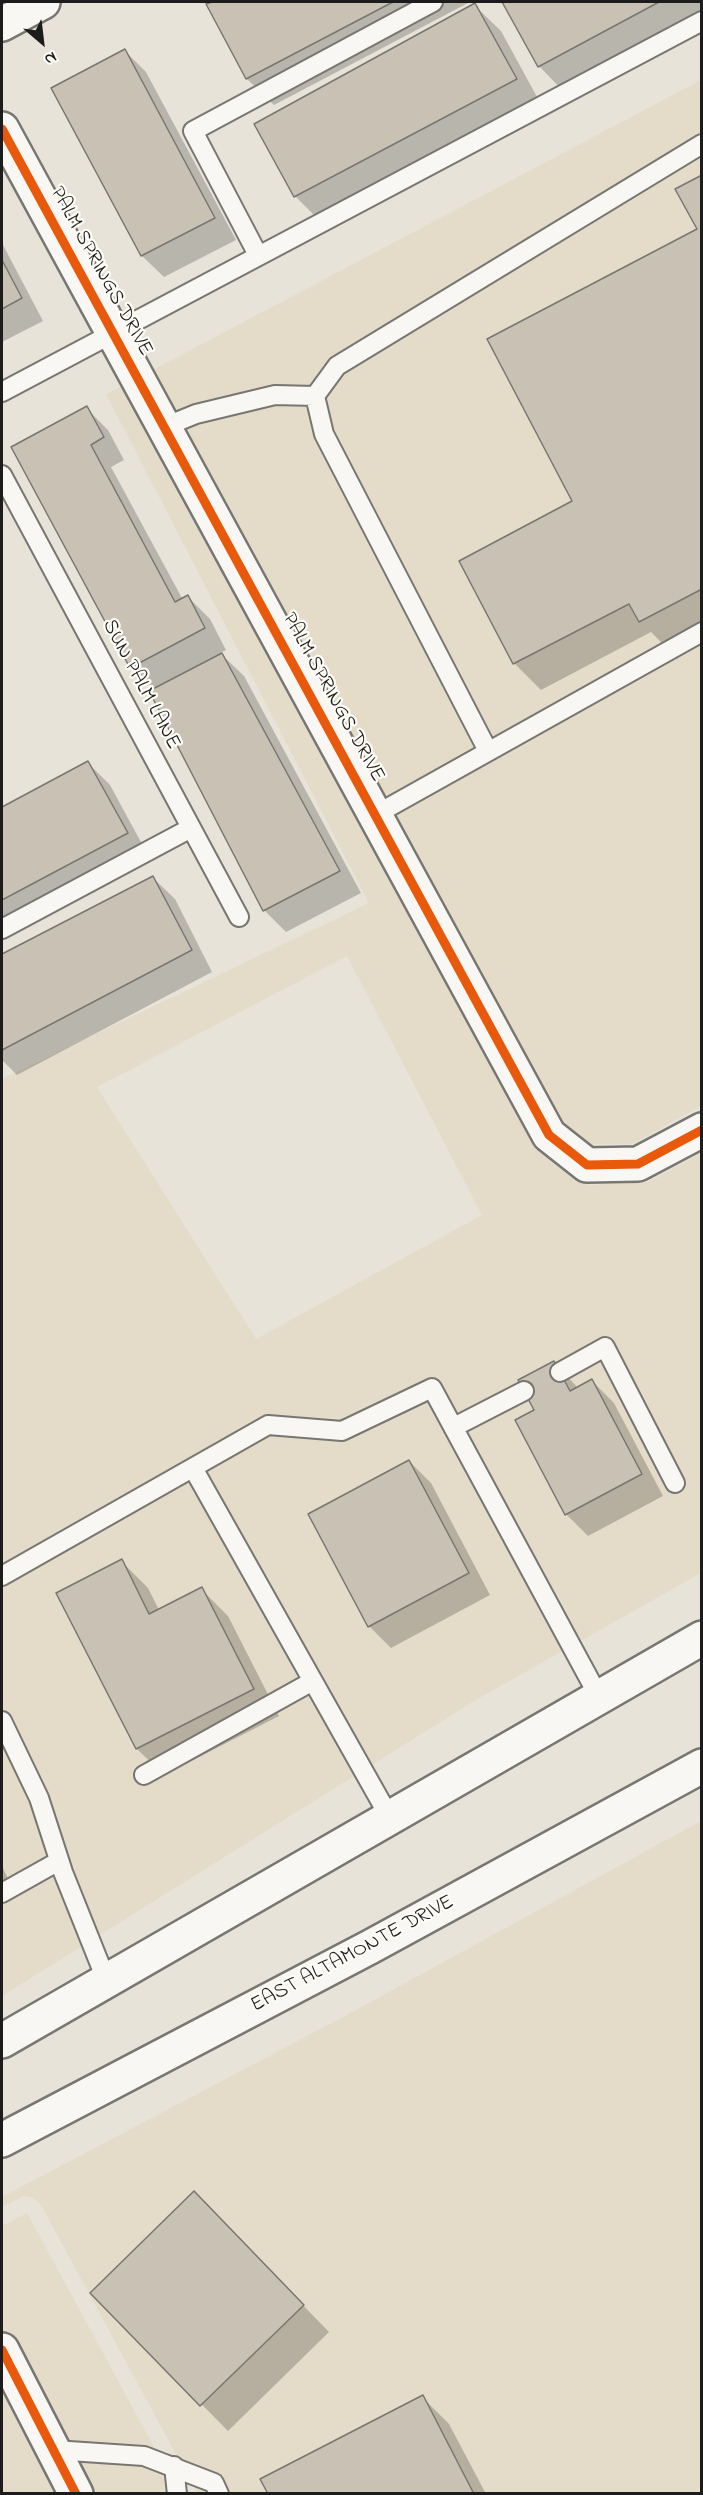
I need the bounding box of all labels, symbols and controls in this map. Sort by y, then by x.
north arrow [12,12,72,72]
text: N [40,45,61,71]
street label: PALM SPRINGS DRIVE [43,183,157,361]
street label: PALM SPRINGS DRIVE [275,609,389,787]
street label: SUN PALM LANE [95,616,185,754]
street label: EAST ALTAMONTE DRIVE [247,1891,459,2019]

